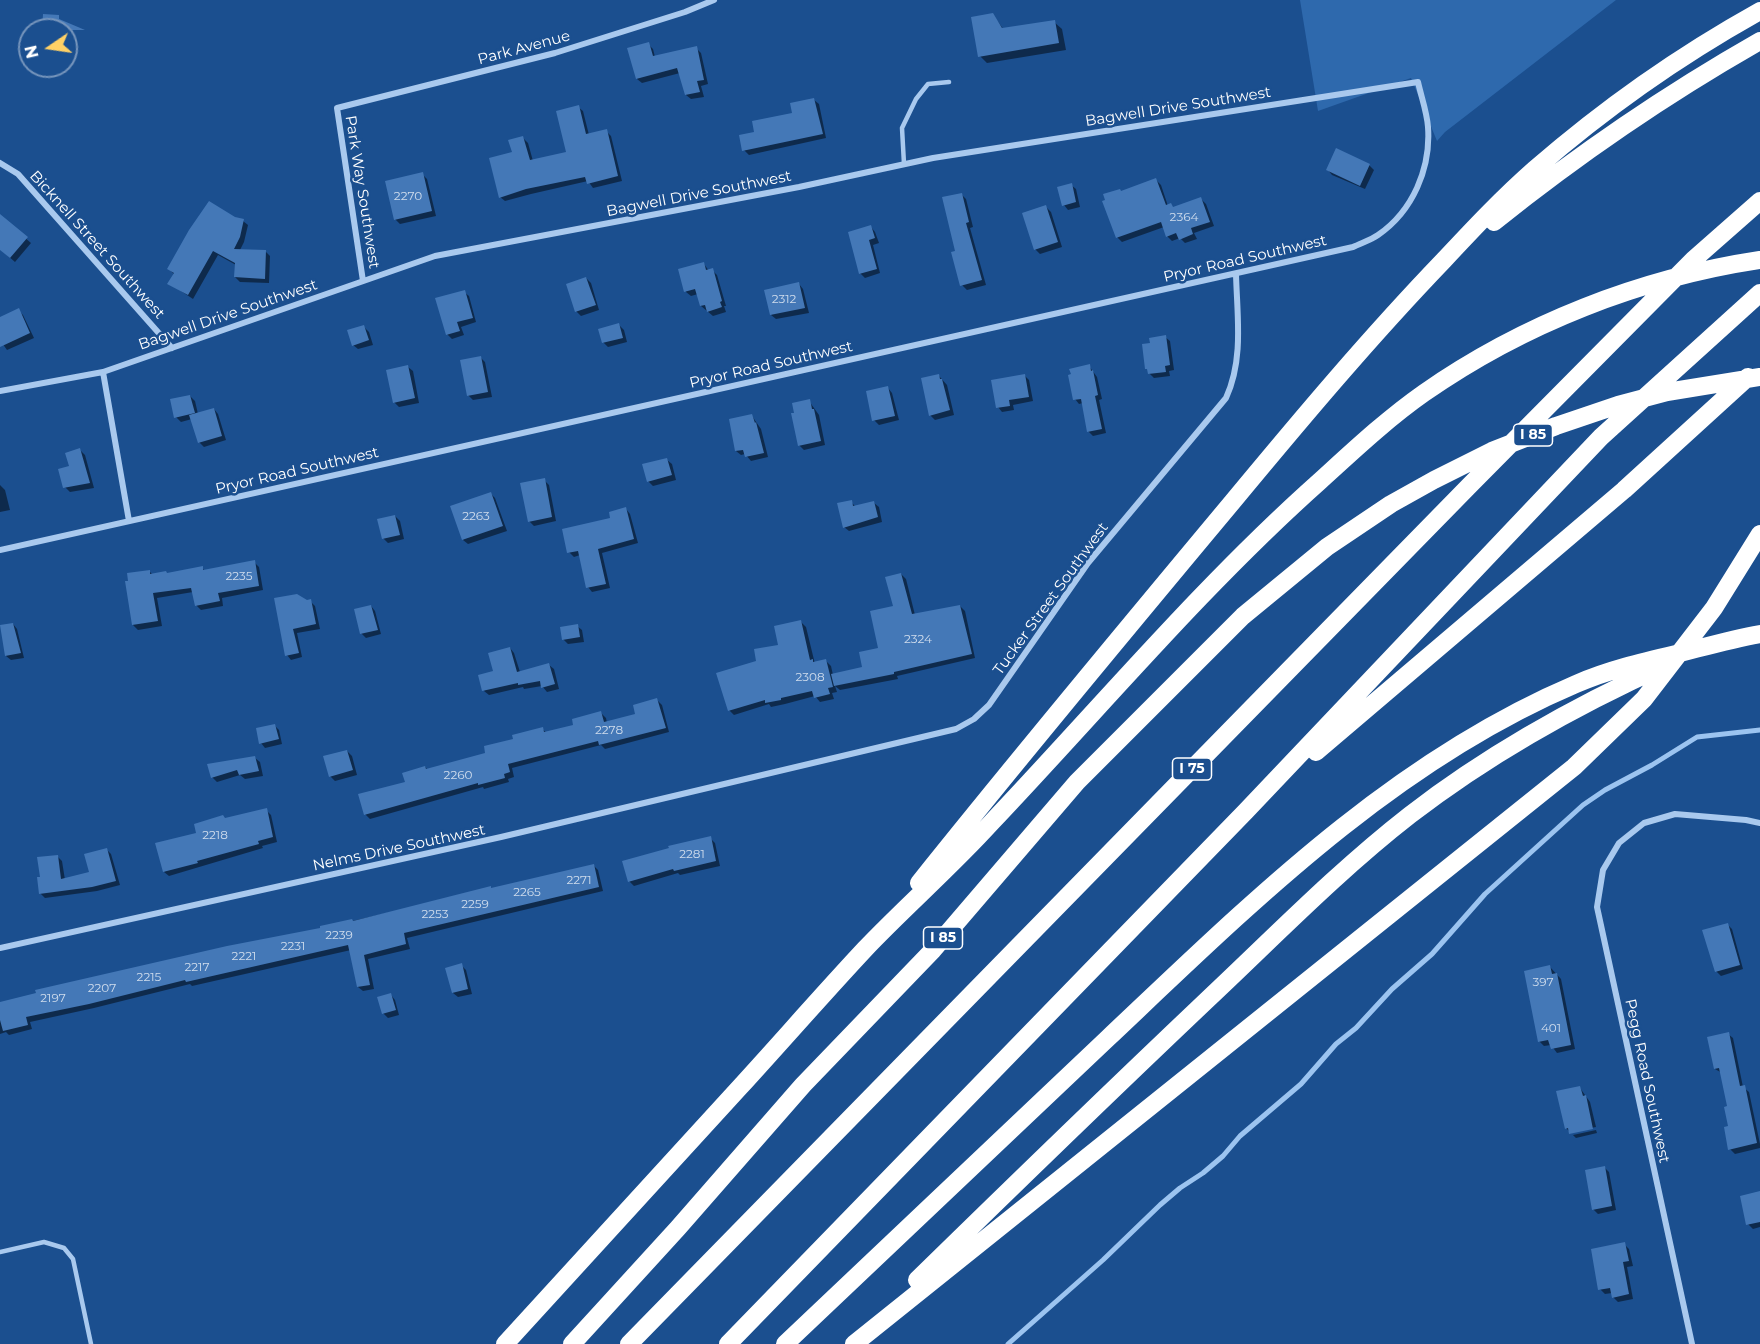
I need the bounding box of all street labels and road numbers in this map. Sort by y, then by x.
street label: Park Avenue [476,27,572,69]
street label: Bagwell Drive Southwest [1084,83,1272,131]
street label: Park Way Southwest [341,114,383,270]
street label: Bicknell Street Southwest [26,167,168,323]
street label: Bagwell Drive Southwest [605,167,793,221]
street label: Pryor Road Southwest [1162,231,1328,287]
street label: Bagwell Drive Southwest [136,276,320,354]
street label: Pryor Road Southwest [688,337,854,393]
road number: I 85 [1514,424,1552,446]
street label: Pryor Road Southwest [214,443,380,499]
street label: Tucker Street Southwest [990,519,1112,679]
road number: I 75 [1172,758,1212,780]
street label: Nelms Drive Southwest [311,821,487,875]
road number: I 85 [924,927,962,949]
street label: Pegg Road Southwest [1621,997,1673,1165]

